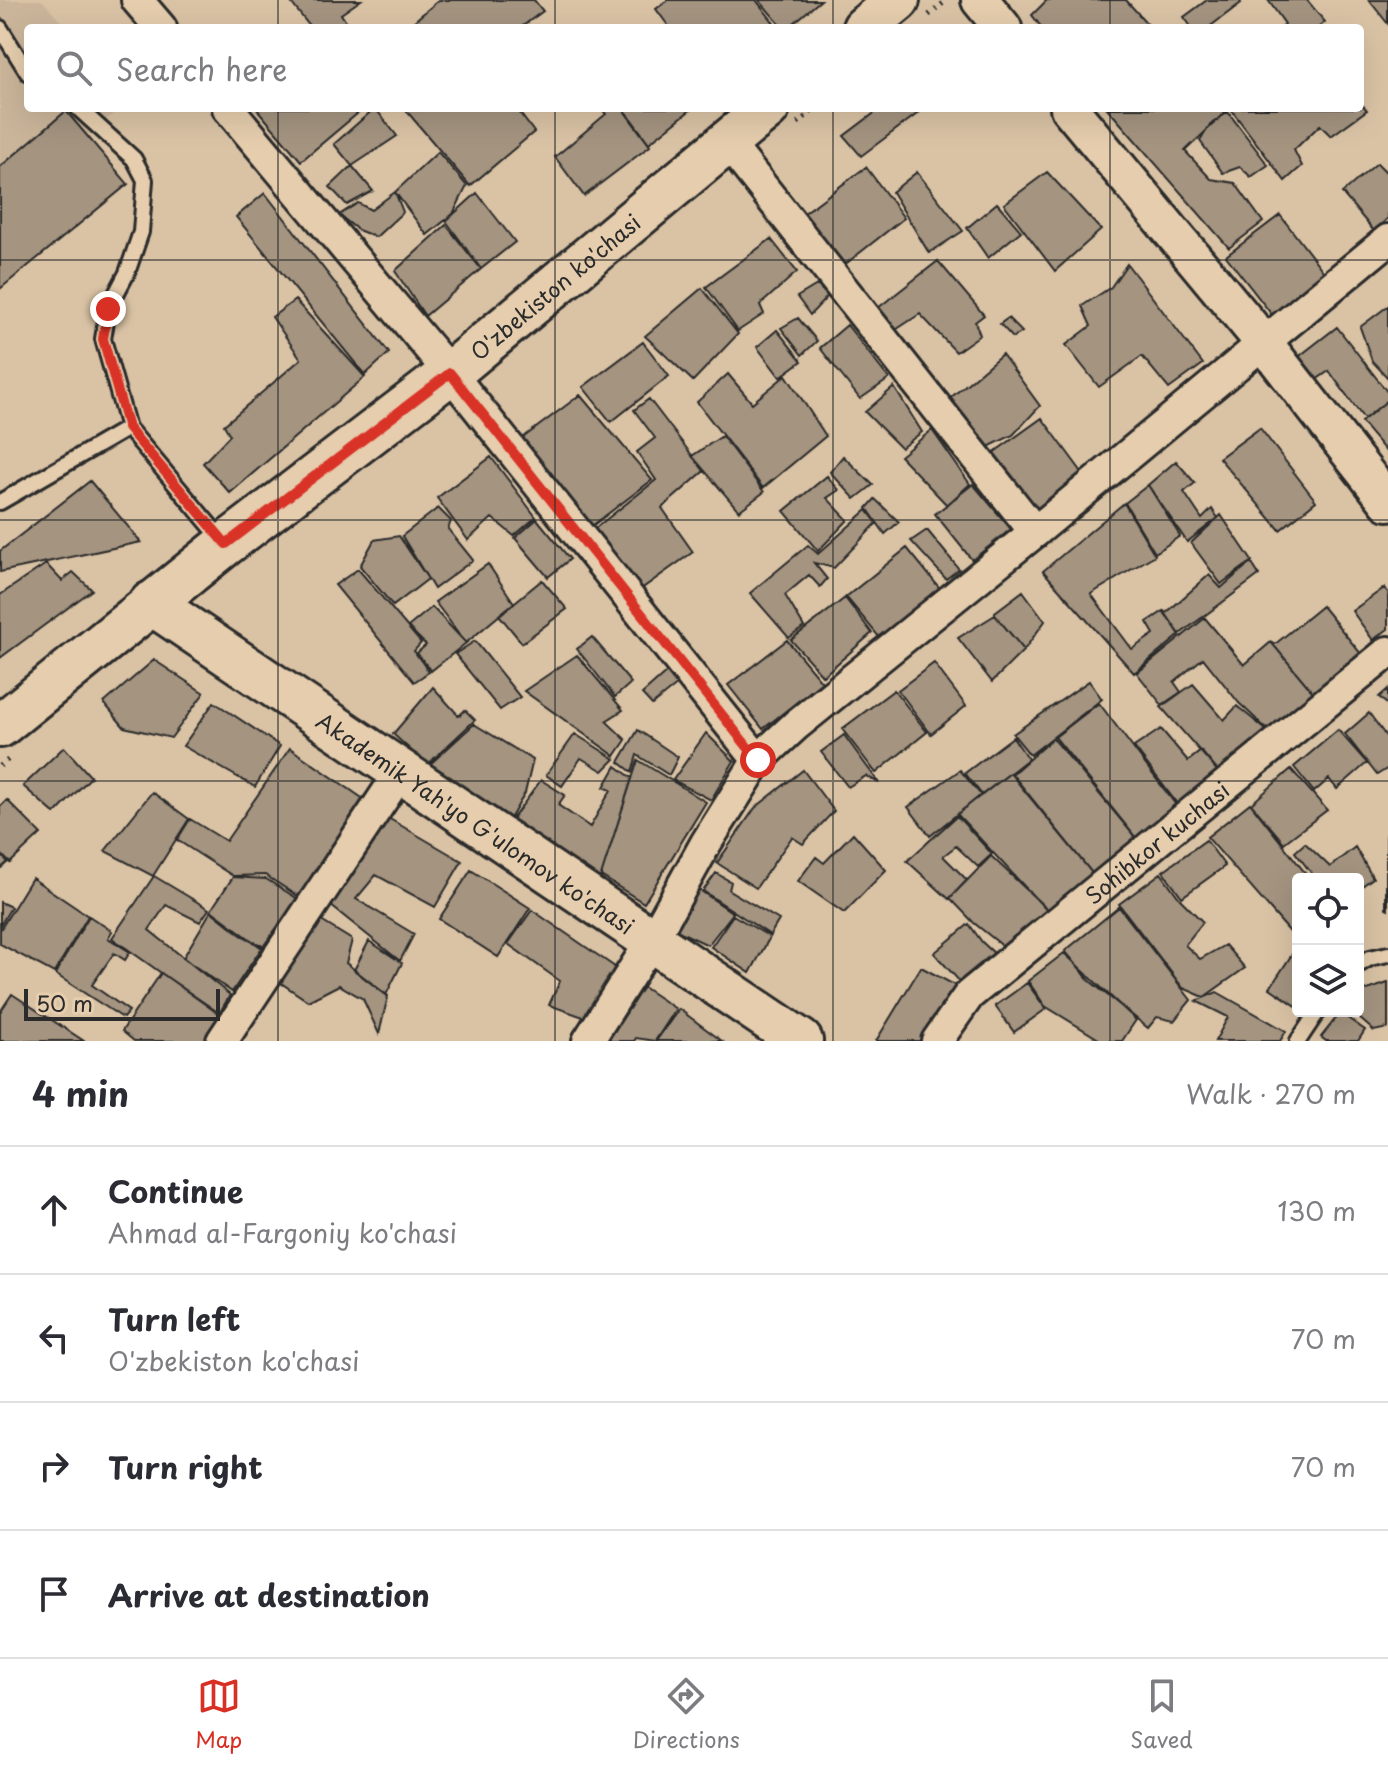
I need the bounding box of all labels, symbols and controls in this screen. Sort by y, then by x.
search box [24,24,1364,112]
icon: search [52,46,96,90]
text: Search here [116,46,288,91]
street label: O'zbekiston ko'chasi [462,205,647,367]
route end [90,291,126,327]
street label: Akademik Yah'yo G'ulomov ko'chasi [311,703,642,941]
route start [740,742,776,778]
street label: Sohibkor kuchasi [1077,773,1236,911]
map controls [1292,873,1364,1017]
button: locate [1292,873,1364,945]
button: layers [1292,945,1364,1017]
scale bar [24,985,220,1021]
text: 50 m [36,986,93,1019]
text: 4 min [32,1067,129,1119]
text: Walk · 270 m [1186,1074,1356,1113]
text: Continue [108,1168,243,1213]
icon: ahead [32,1188,76,1232]
text: 130 m [1277,1191,1356,1230]
text: Ahmad al-Fargoniy ko'chasi [108,1213,457,1252]
text: Turn left [108,1296,240,1341]
icon: left [32,1316,76,1360]
text: 70 m [1291,1319,1356,1358]
text: O'zbekiston ko'chasi [108,1341,360,1380]
icon: right [32,1444,76,1488]
text: Turn right [108,1444,263,1489]
text: 70 m [1291,1447,1356,1486]
icon: arrive [32,1572,76,1616]
text: Arrive at destination [108,1572,430,1617]
tab: Map [195,1674,242,1755]
tab: Directions [633,1674,740,1755]
tab: Saved [1130,1674,1193,1755]

